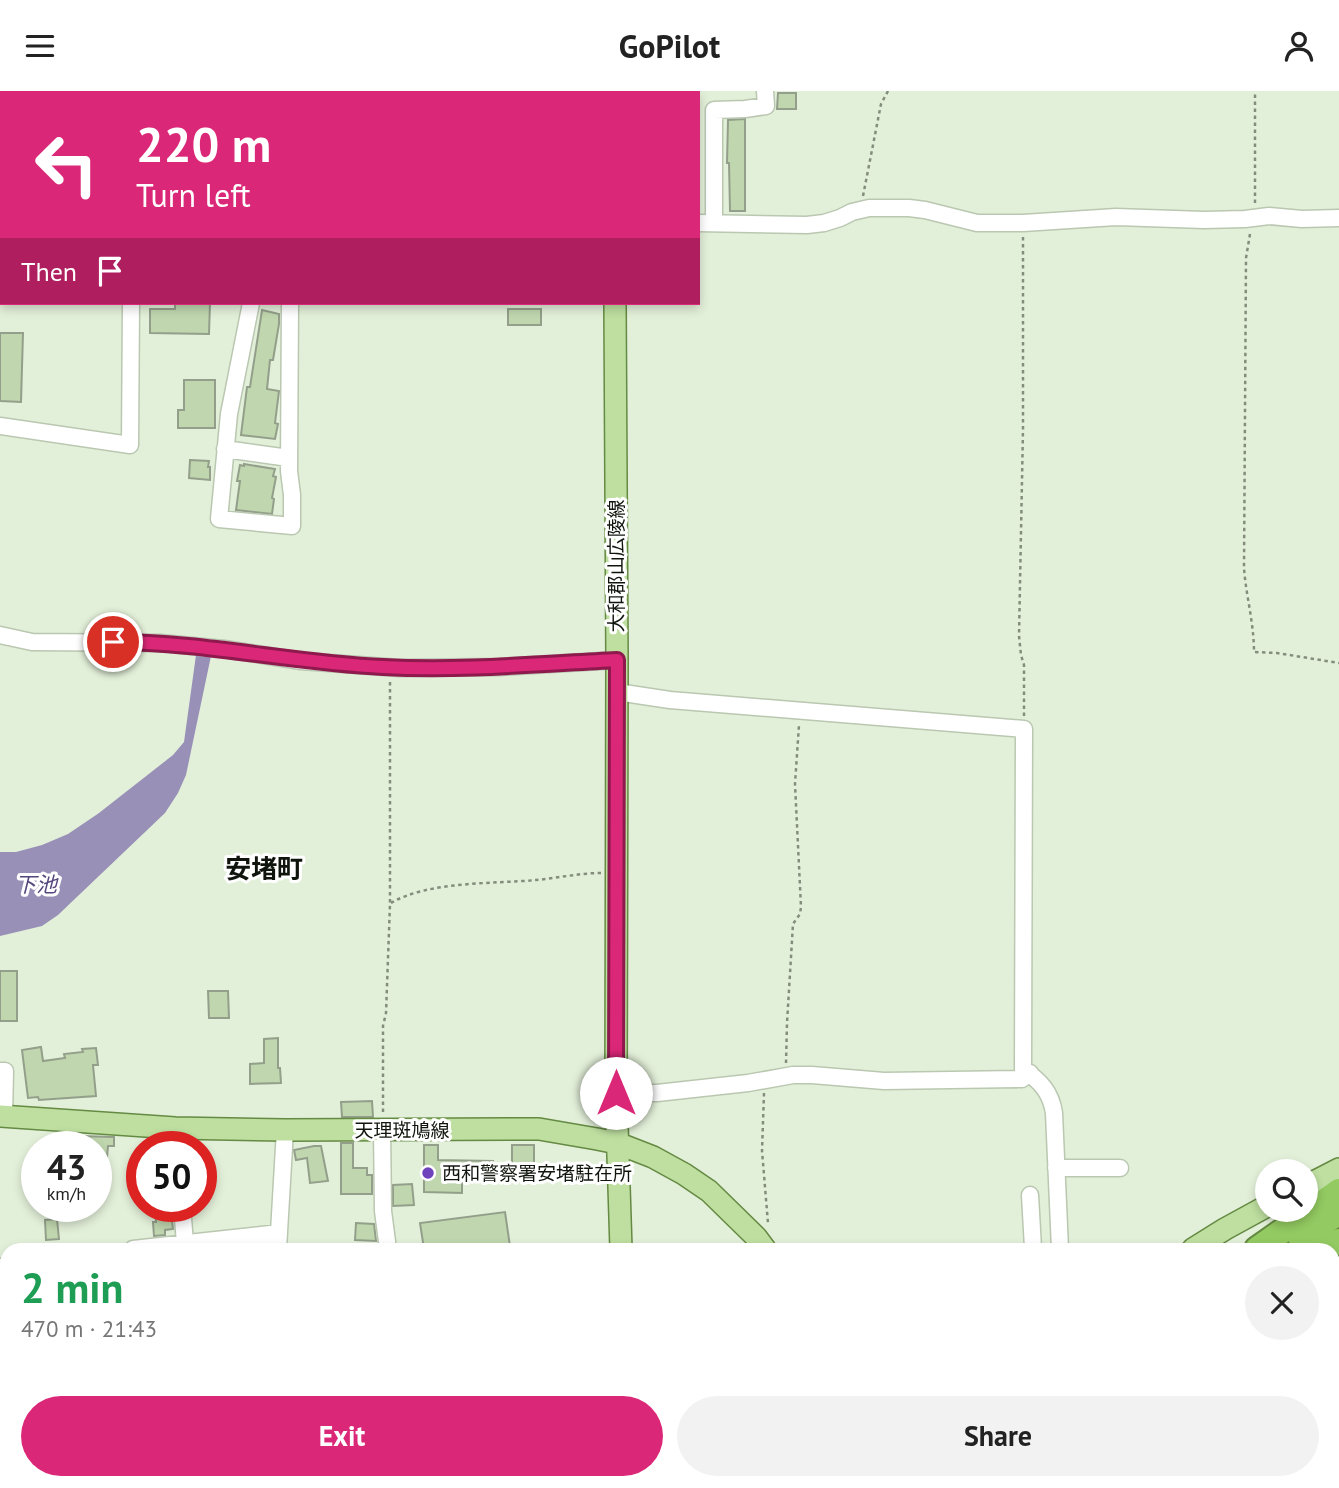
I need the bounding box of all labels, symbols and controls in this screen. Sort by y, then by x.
text: GoPilot [619,25,720,67]
icon: menu [21,27,59,65]
icon: person [1280,27,1318,65]
text: 220 m [136,112,271,176]
icon: left [21,119,112,210]
text: Turn left [136,174,251,216]
icon: arrive [91,252,129,290]
text: Then [21,255,77,288]
street label: 大和郡山広陵線 [604,499,628,633]
pin [83,612,143,672]
icon: arrive [94,623,132,661]
district label: 安堵町 [225,852,303,885]
water label: 下池 [15,871,59,898]
position arrow [579,1056,653,1130]
street label: 天理斑鳩線 [354,1118,450,1142]
speed limit sign: 50 [126,1131,217,1222]
text: 43 [47,1144,86,1190]
map controls [1255,1159,1318,1222]
button: search [1255,1159,1318,1222]
place label: 西和警察署安堵駐在所 [442,1161,632,1185]
marker: 西和警察署安堵駐在所 [420,1165,436,1181]
text: km/h [47,1182,86,1205]
text: 2 min [21,1260,123,1315]
button: close [1245,1266,1319,1340]
text: 470 m · 21:43 [21,1314,157,1343]
button: Exit [21,1396,663,1476]
button: Share [677,1396,1319,1476]

